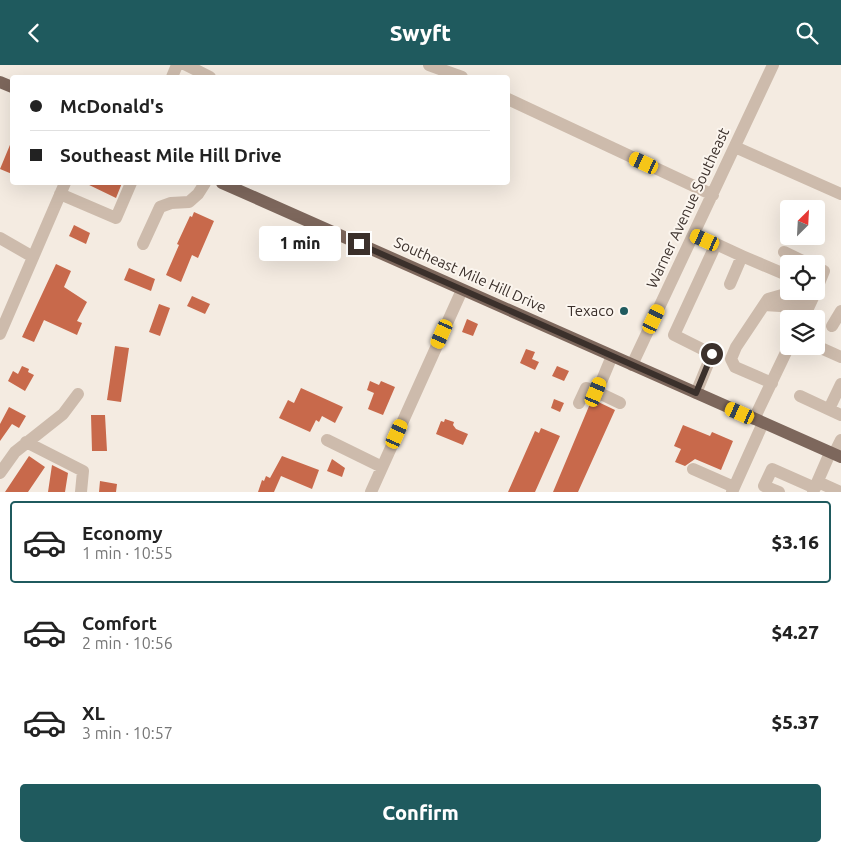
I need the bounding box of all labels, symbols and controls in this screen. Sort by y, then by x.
icon: back [20,19,48,47]
icon: search [793,19,821,47]
text: Swyft [390,20,451,45]
text: McDonald's [60,95,164,117]
street label: Warner Avenue Southeast [643,125,732,291]
text: Southeast Mile Hill Drive [60,144,282,166]
car [627,150,660,176]
north arrow [780,200,825,245]
map controls [780,200,825,355]
callout: 1 min [259,227,342,261]
car [688,227,721,253]
route end [348,233,370,255]
street label: Southeast Mile Hill Drive [392,233,549,316]
text: 1 min [280,234,320,252]
button: locate [780,255,825,300]
place label: Texaco [567,302,614,319]
car [640,302,667,336]
marker: Texaco [618,305,630,317]
button: layers [780,310,825,355]
car [429,317,454,351]
route start [701,343,723,365]
car [583,375,608,409]
car [723,400,756,426]
car [384,417,409,451]
icon: car [22,520,67,565]
text: Economy [82,522,163,544]
text: $3.16 [771,531,819,553]
text: 1 min · 10:55 [82,544,173,562]
icon: car [22,610,67,655]
text: Comfort [82,612,157,634]
text: $4.27 [771,621,819,643]
text: 2 min · 10:56 [82,634,173,652]
icon: car [22,700,67,745]
text: XL [82,702,105,724]
text: $5.37 [771,711,819,733]
text: 3 min · 10:57 [82,724,173,742]
button: Confirm [20,784,821,842]

